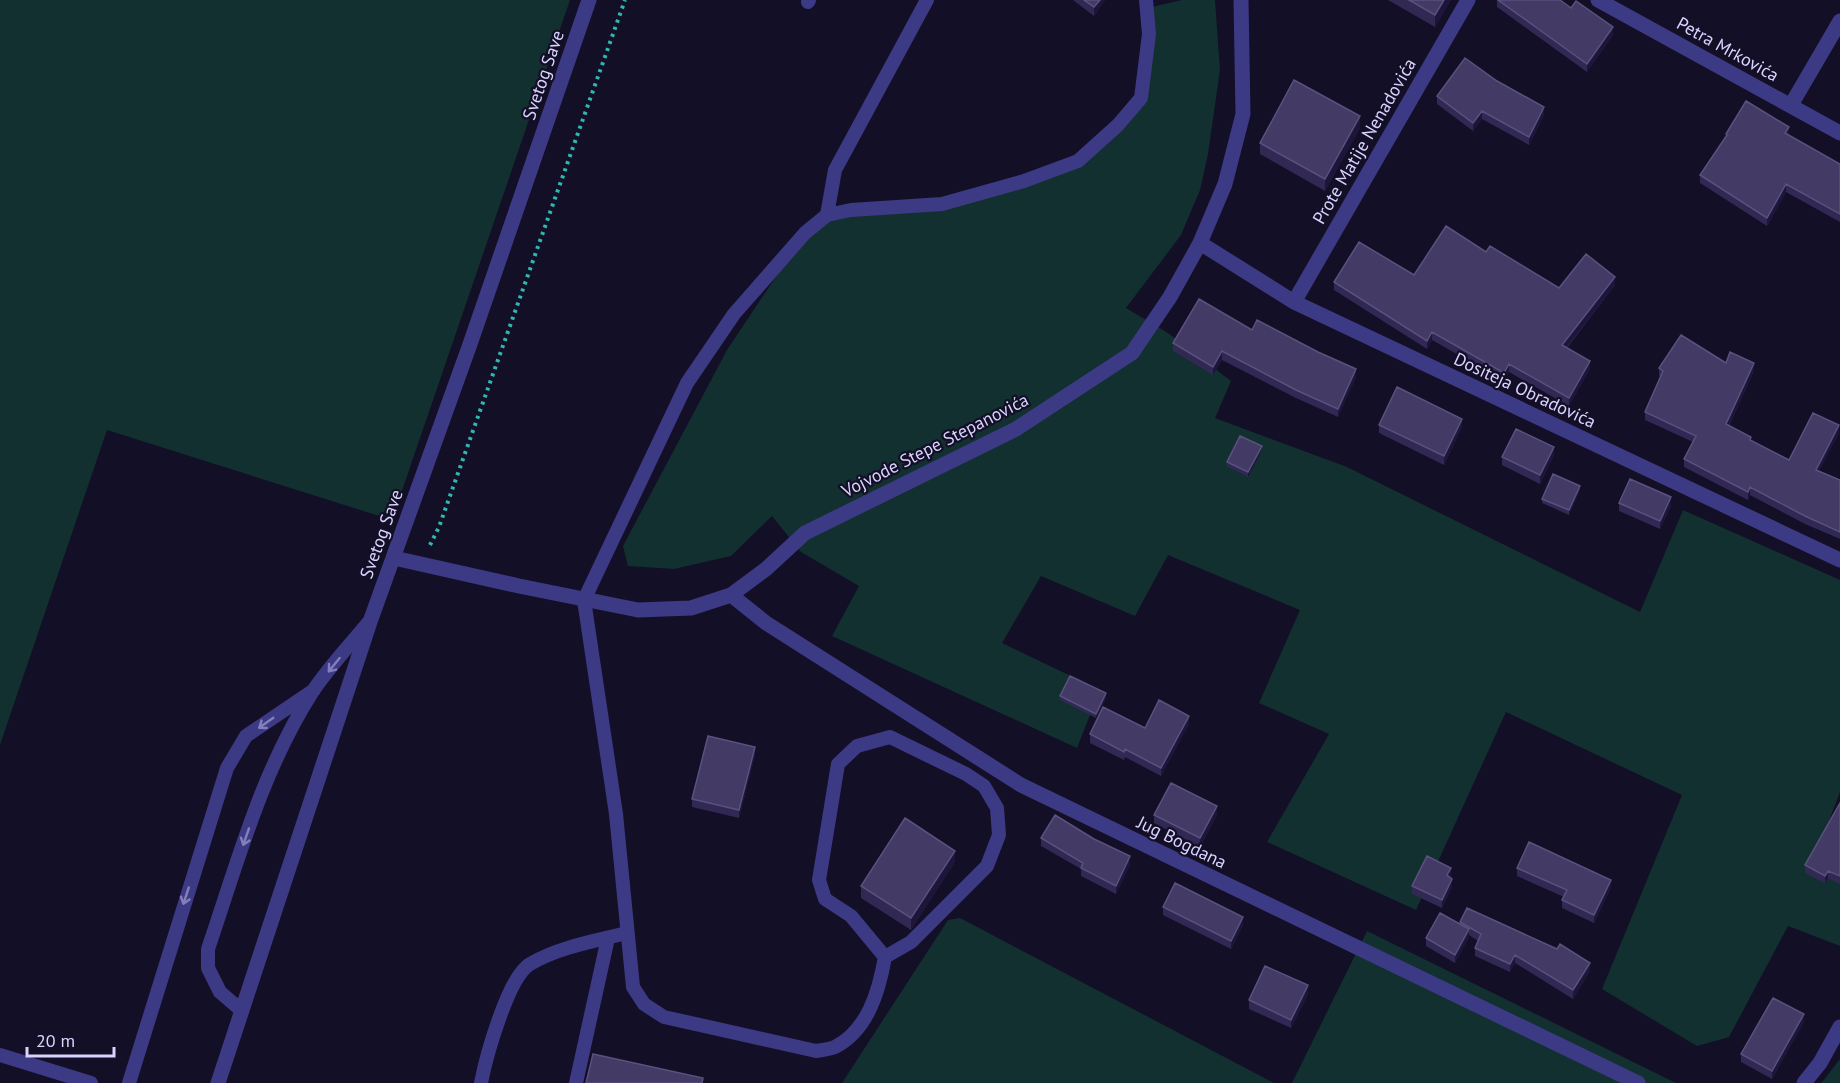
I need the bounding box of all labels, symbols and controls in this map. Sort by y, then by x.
street label: Petra Mrkovića [1673,11,1783,87]
street label: Svetog Save [517,27,569,123]
street label: Prote Matije Nenadovića [1307,54,1421,228]
street label: Dositeja Obradovića [1450,347,1600,433]
street label: Vojvode Stepe Stepanovića [837,388,1032,503]
street label: Svetog Save [354,486,408,582]
one-way arrow [327,657,341,672]
one-way arrow [258,717,274,729]
street label: Jug Bogdana [1133,810,1230,874]
one-way arrow [239,827,250,846]
one-way arrow [180,886,191,905]
scale bar [27,1020,114,1058]
text: 20 m [36,1029,75,1052]

